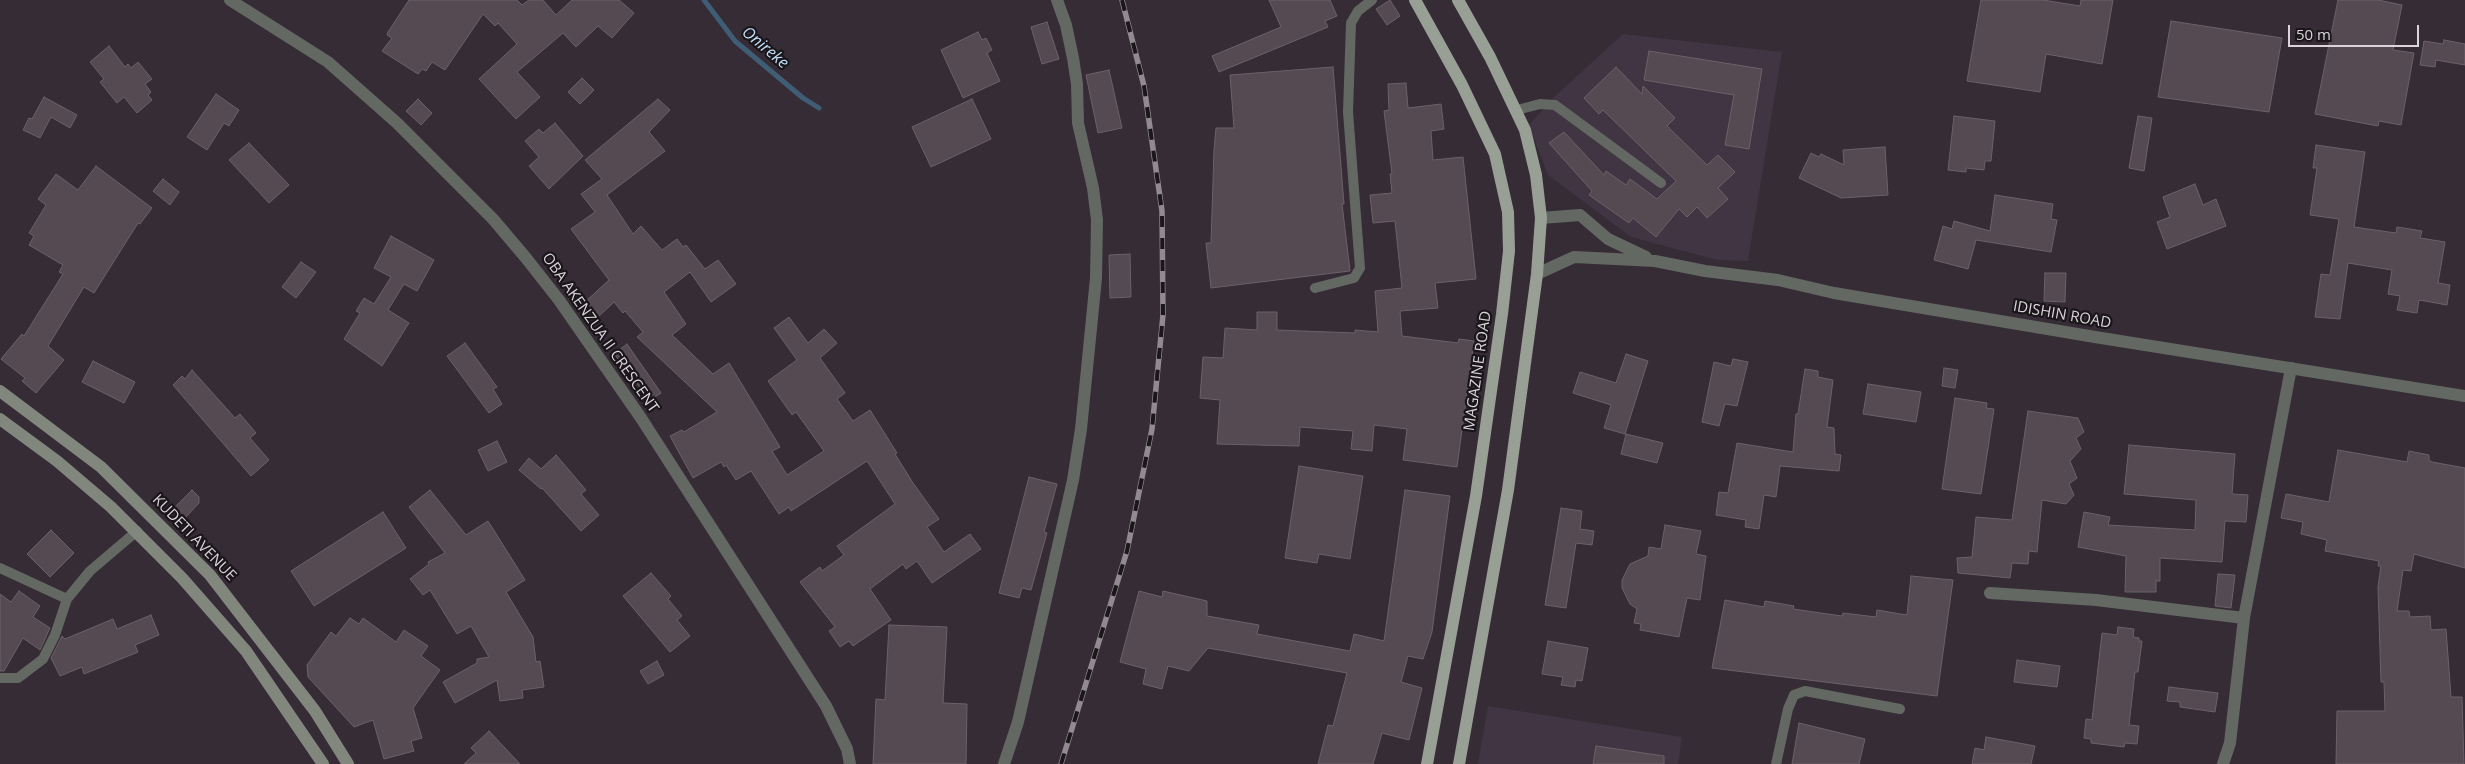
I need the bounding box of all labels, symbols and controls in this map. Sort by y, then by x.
scale bar [2290,15,2421,47]
water label: Onireke [738,23,792,73]
text: 50 m [2296,24,2331,44]
street label: OBA AKENZUA II CRESCENT [538,250,662,416]
street label: IDISHIN ROAD [2012,298,2112,332]
street label: MAGAZINE ROAD [1461,310,1495,432]
street label: KUDETI AVENUE [148,491,240,585]

